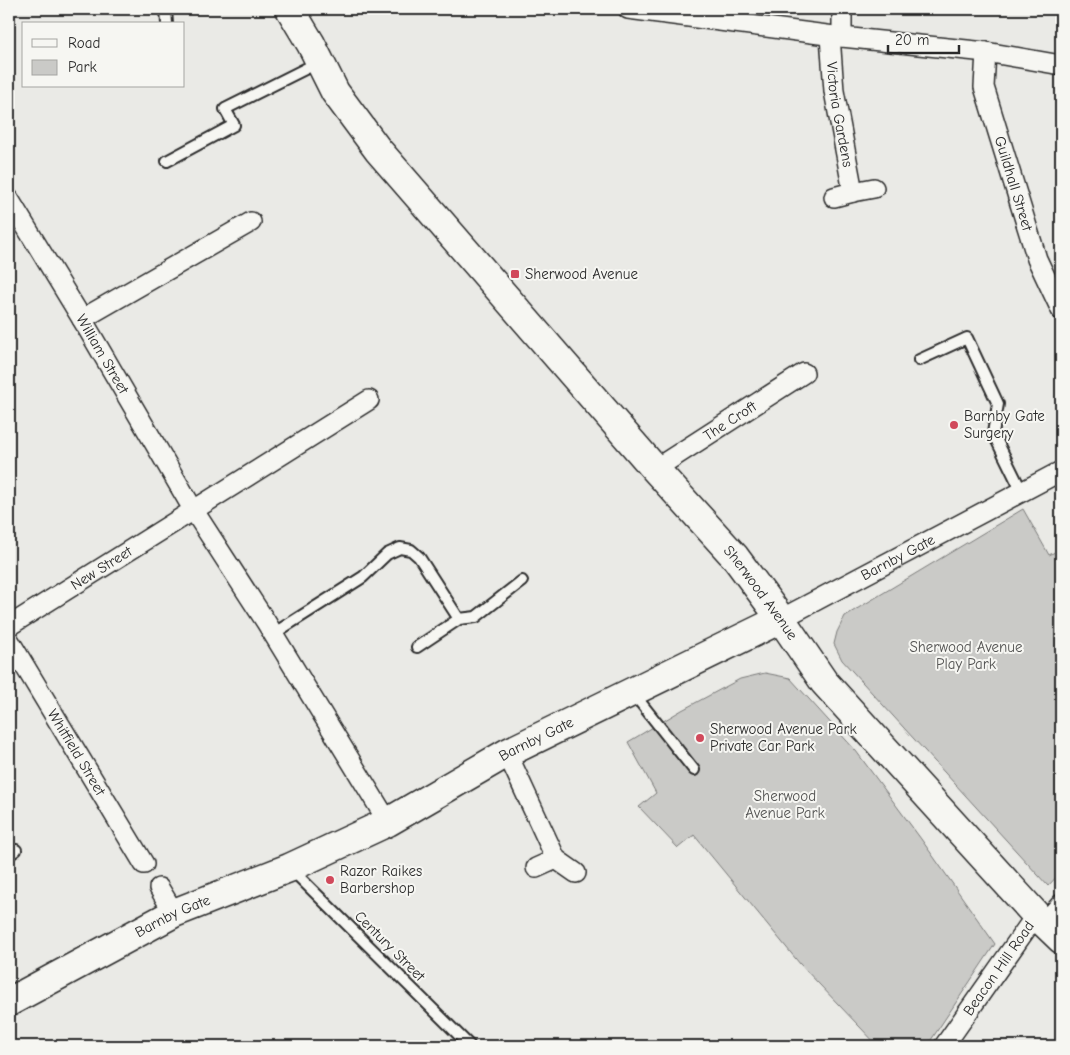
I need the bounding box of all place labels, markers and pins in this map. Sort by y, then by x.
place label: Sherwood Avenue [525,265,638,283]
marker: Sherwood Avenue [509,268,521,280]
place label: Barnby Gate Surgery [964,407,1045,442]
marker: Barnby Gate Surgery [948,419,960,431]
place label: Sherwood Avenue Park Private Car Park [710,720,857,755]
marker: Sherwood Avenue Park Private Car Park [694,732,706,744]
place label: Razor Raikes Barbershop [340,862,422,897]
marker: Razor Raikes Barbershop [324,874,336,886]

